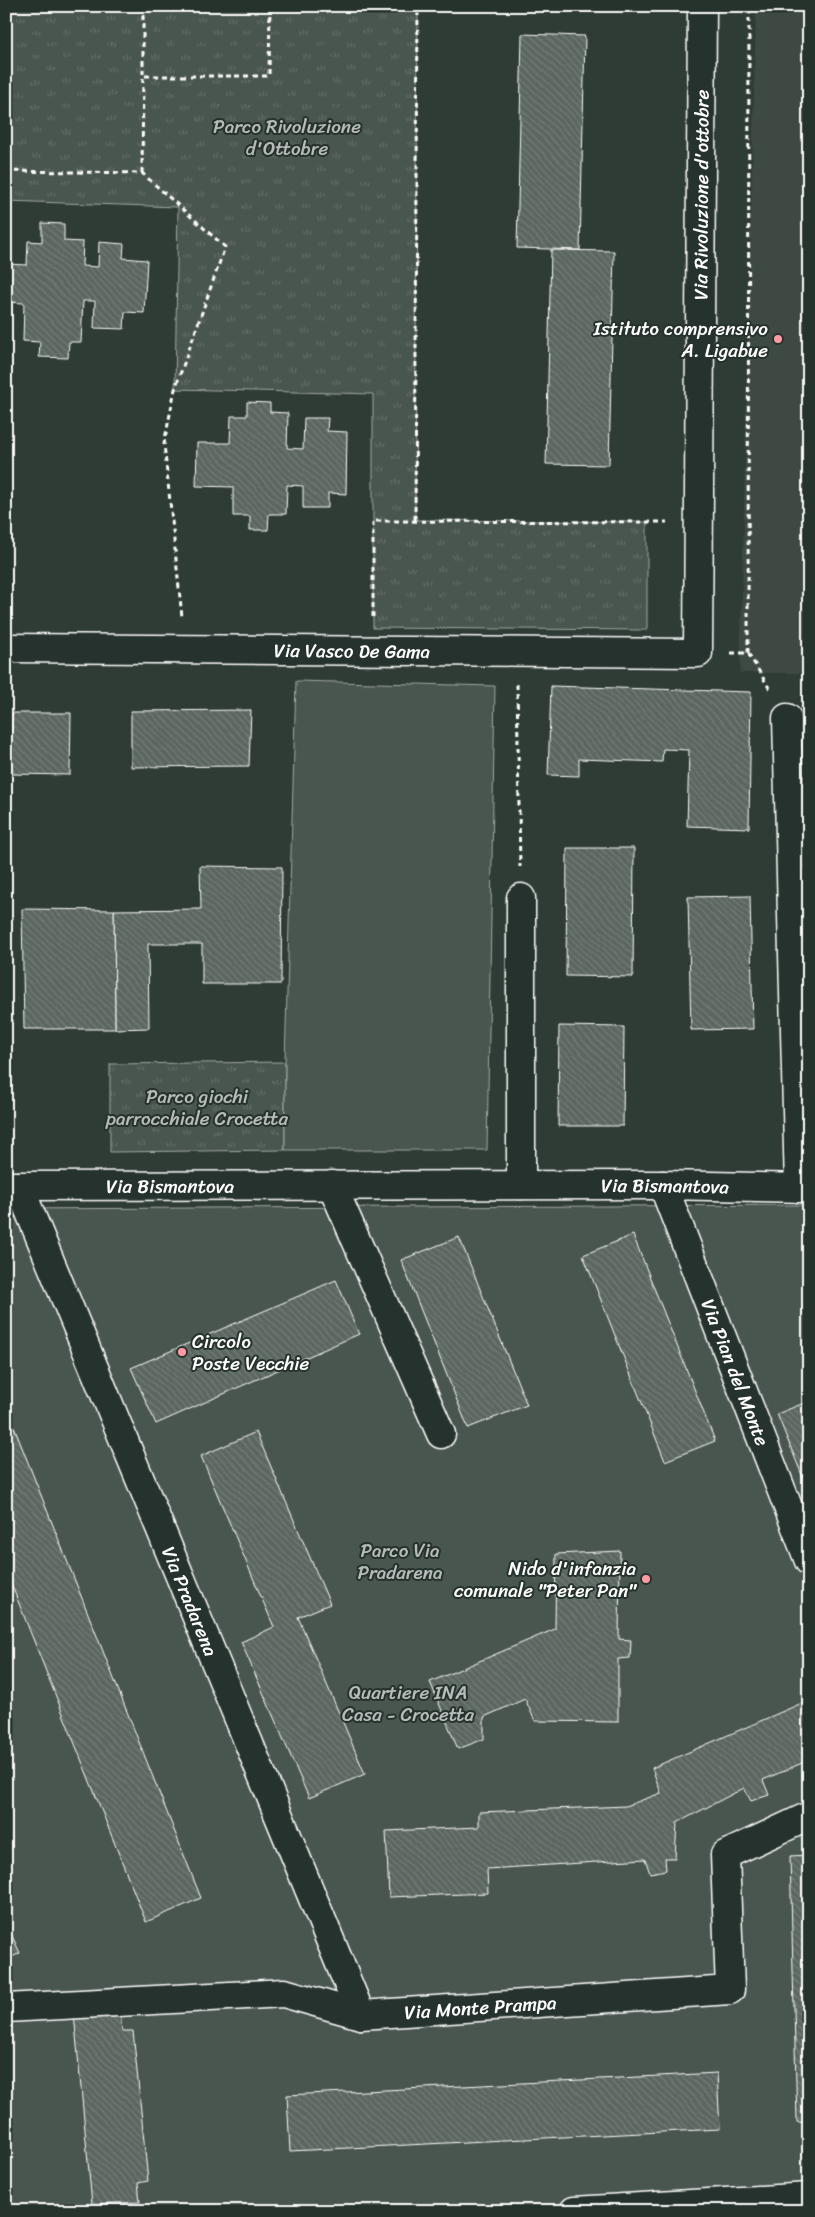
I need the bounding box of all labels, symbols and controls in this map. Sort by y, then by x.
street label: Via Rivoluzione d'ottobre [684,89,718,300]
park label: Parco Rivoluzione d'Ottobre [213,110,361,165]
place label: Istituto comprensivo A. Ligabue [593,312,768,367]
marker: Istituto comprensivo A. Ligabue [772,333,784,345]
street label: Via Vasco De Gama [274,633,431,668]
park label: Parco giochi parrocchiale Crocetta [105,1080,289,1135]
street label: Via Bismantova [601,1168,730,1203]
street label: Via Bismantova [106,1169,235,1202]
street label: Via Pian del Monte [692,1294,779,1451]
place label: Circolo Poste Vecchie [192,1325,310,1380]
marker: Circolo Poste Vecchie [176,1346,188,1358]
park label: Parco Via Pradarena [357,1534,443,1589]
street label: Via Pradarena [153,1541,228,1662]
place label: Nido d'infanzia comunale "Peter Pan" [454,1552,637,1607]
marker: Nido d'infanzia comunale "Peter Pan" [640,1573,652,1585]
park label: Quartiere INA Casa - Crocetta [342,1676,474,1731]
street label: Via Monte Prampa [403,1985,558,2029]

